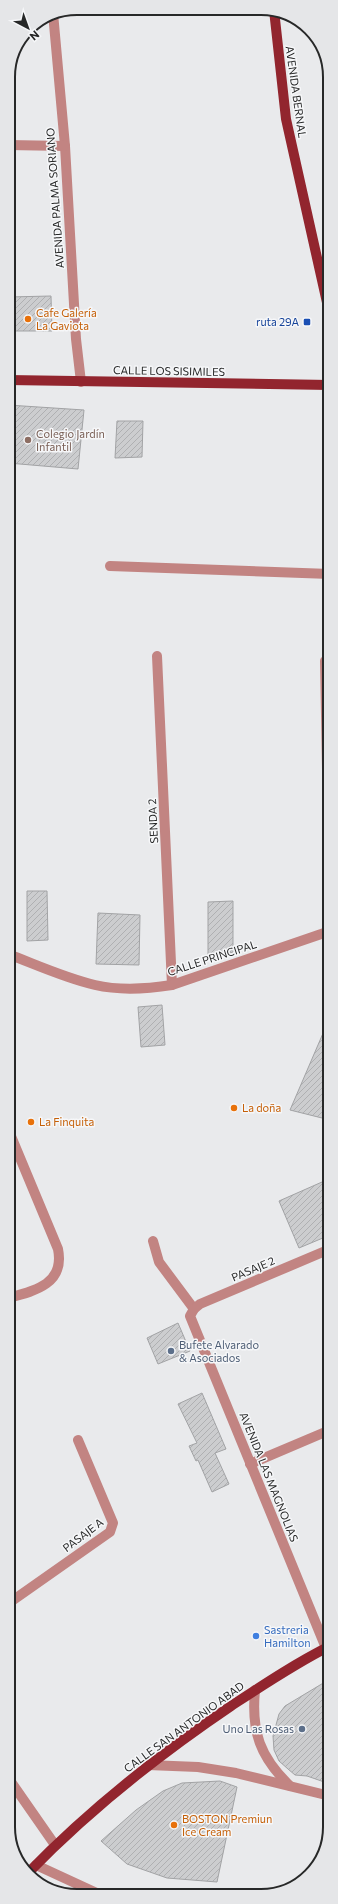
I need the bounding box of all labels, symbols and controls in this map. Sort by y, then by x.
north arrow [8,8,48,48]
text: N [28,28,42,44]
street label: AVENIDA BERNAL [284,45,309,139]
street label: AVENIDA PALMA SORIANO [43,127,66,269]
place label: Cafe Galería La Gaviota [36,306,97,332]
marker: Cafe Galería La Gaviota [23,314,33,324]
place label: ruta 29A [256,315,299,328]
marker: ruta 29A [302,317,312,327]
street label: CALLE LOS SISIMILES [113,363,225,378]
place label: Colegio Jardín Infantil [36,427,105,453]
marker: Colegio Jardín Infantil [23,435,33,445]
street label: SENDA 2 [145,798,160,844]
street label: CALLE PRINCIPAL [166,937,258,978]
place label: La doña [242,1101,281,1114]
marker: La doña [229,1103,239,1113]
place label: La Finquita [39,1115,94,1128]
marker: La Finquita [26,1117,36,1127]
street label: PASAJE 2 [229,1254,277,1284]
place label: Bufete Alvarado & Asociados [179,1338,259,1364]
marker: Bufete Alvarado & Asociados [166,1346,176,1356]
street label: AVENIDA LAS MAGNOLIAS [237,1410,301,1544]
street label: PASAJE A [60,1515,106,1555]
place label: Sastreria Hamilton [264,1623,311,1649]
marker: Sastreria Hamilton [251,1631,261,1641]
street label: CALLE SAN ANTONIO ABAD [121,1679,246,1775]
place label: Uno Las Rosas [223,1722,294,1735]
marker: Uno Las Rosas [297,1724,307,1734]
place label: BOSTON Premiun Ice Cream [182,1812,272,1838]
marker: BOSTON Premiun Ice Cream [169,1820,179,1830]

